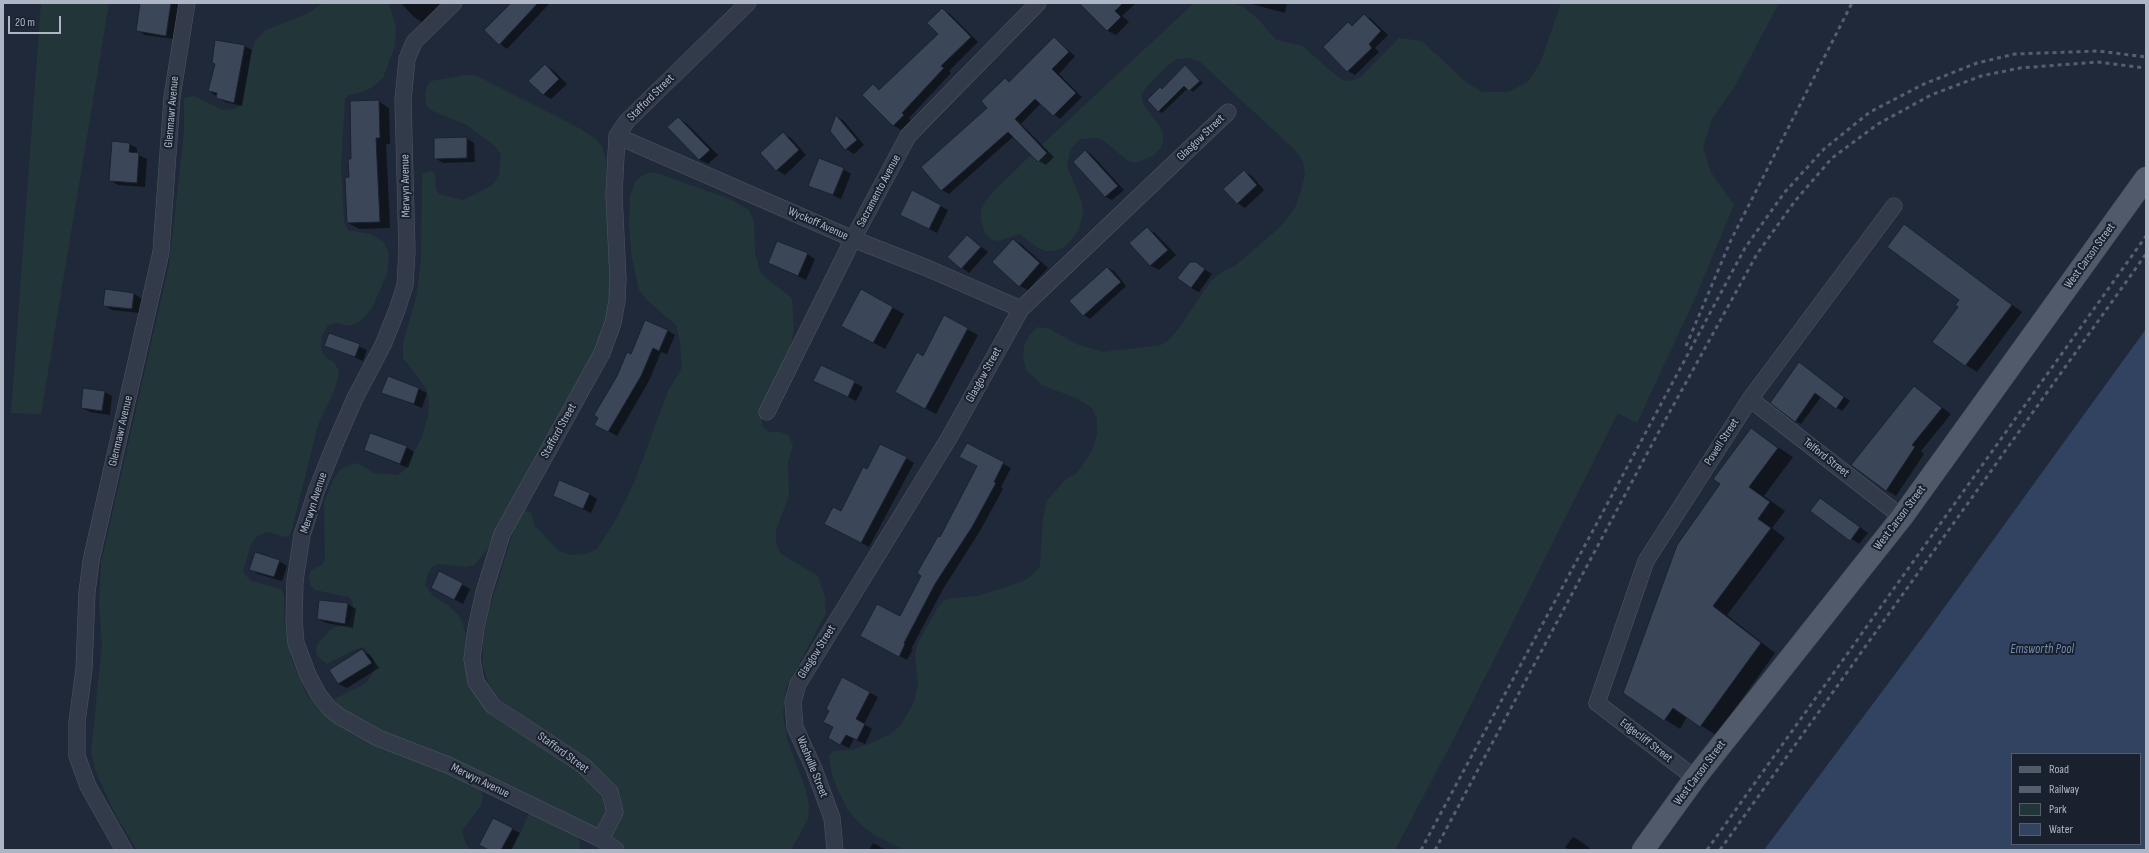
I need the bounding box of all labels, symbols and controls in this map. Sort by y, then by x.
scale bar [10,8,63,34]
text: 20 m [15,15,35,30]
street label: Stafford Street [625,72,677,124]
street label: Glenmawr Avenue [162,76,182,148]
street label: Glasgow Street [1174,112,1228,164]
street label: Sacramento Avenue [854,152,904,230]
street label: Merwyn Avenue [398,154,414,218]
street label: Wyckoff Avenue [786,204,850,244]
street label: West Carson Street [2061,220,2119,292]
street label: Glasgow Street [963,345,1005,405]
street label: Glenmawr Avenue [106,394,136,468]
street label: Stafford Street [538,401,580,461]
street label: Powell Street [1701,416,1743,468]
street label: Telford Street [1800,435,1852,481]
street label: Merwyn Avenue [297,471,331,535]
street label: West Carson Street [1871,483,1929,553]
street label: Glasgow Street [795,622,839,682]
water label: Emsworth Pool [2010,642,2074,658]
street label: Edgecliff Street [1617,716,1675,766]
street label: Stafford Street [534,729,592,777]
street label: Washville Street [793,734,831,800]
street label: West Carson Street [1671,738,1729,808]
legend [2011,753,2141,845]
street label: Merwyn Avenue [448,761,512,801]
text: Road [2049,762,2069,777]
text: Railway [2049,782,2079,797]
text: Park [2049,802,2067,817]
text: Water [2049,822,2073,837]

